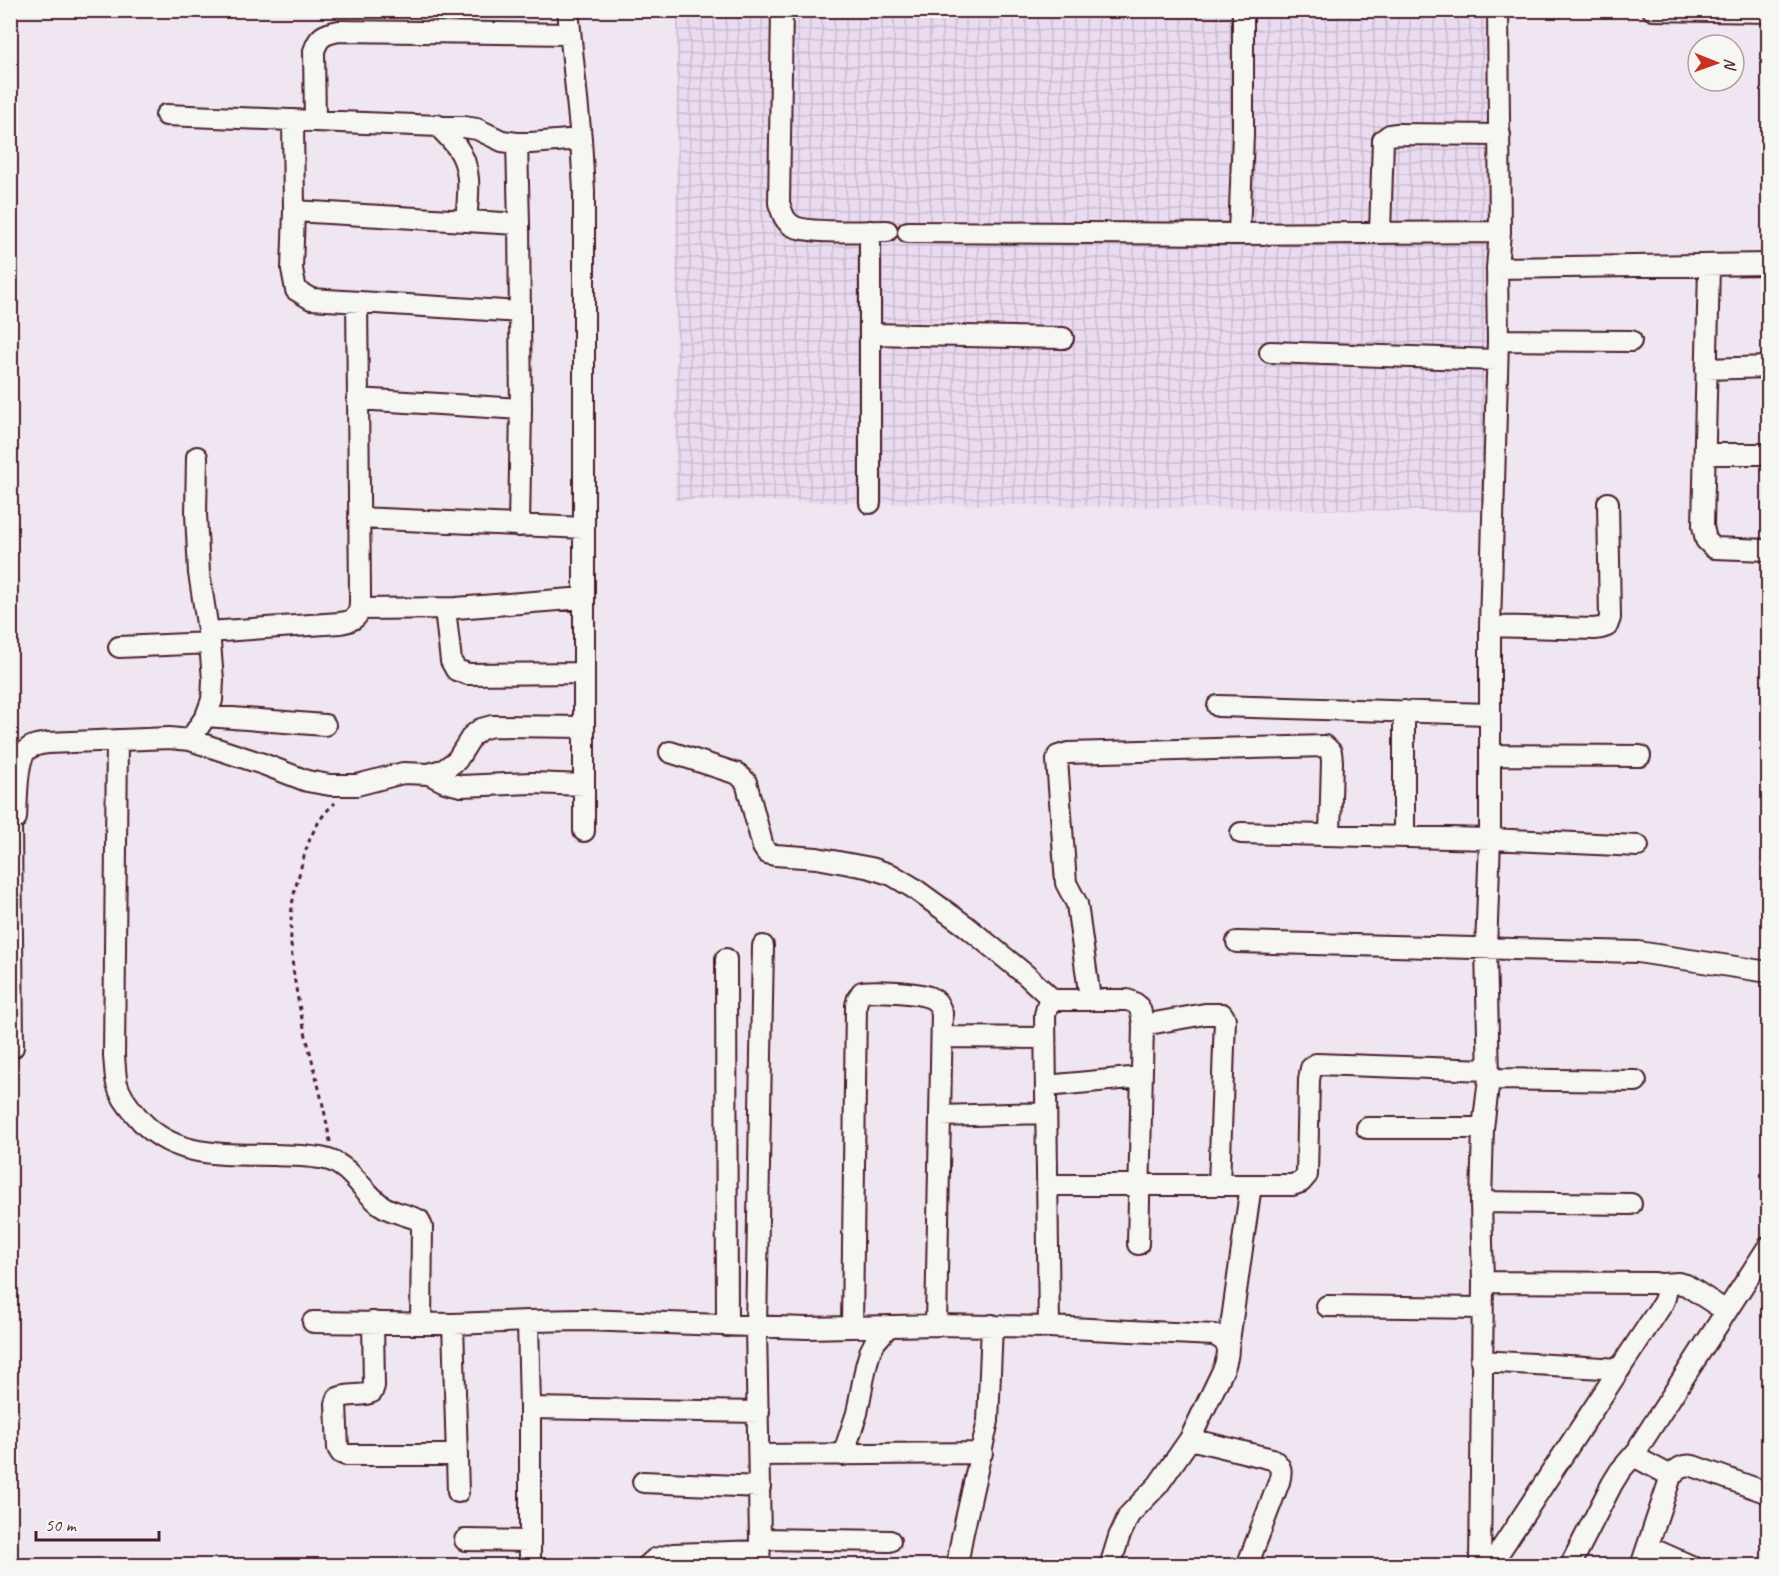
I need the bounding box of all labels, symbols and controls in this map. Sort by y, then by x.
north arrow [1686,33,1746,93]
text: N [1720,58,1740,71]
scale bar [36,1504,159,1542]
text: 50 m [45,1514,78,1536]

